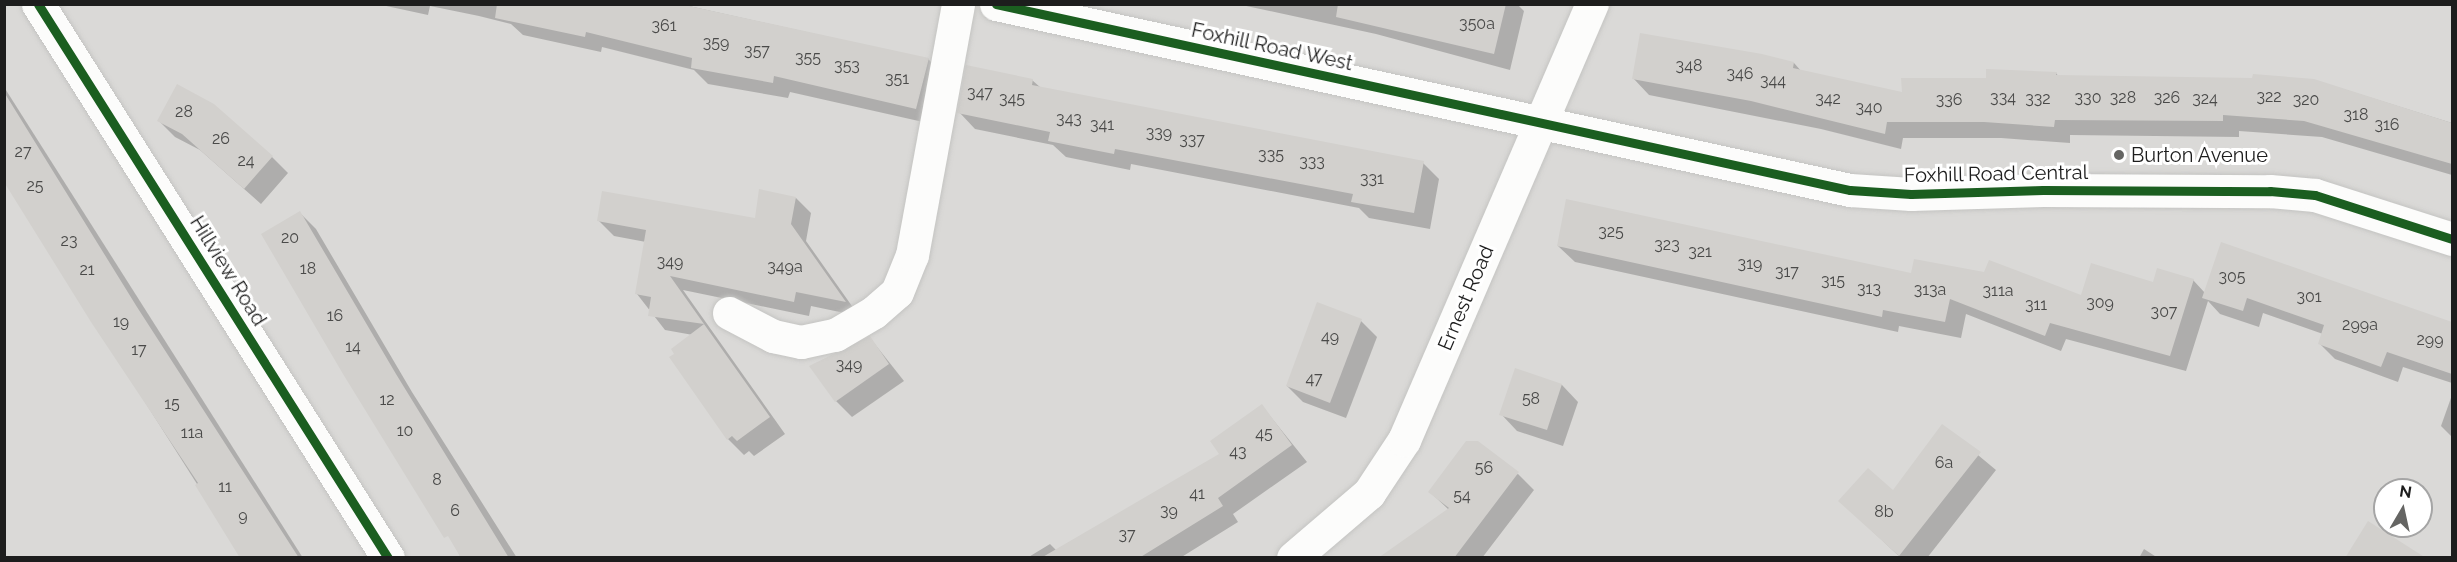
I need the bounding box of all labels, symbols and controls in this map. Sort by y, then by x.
house number: 350a [1459,14,1495,34]
house number: 361 [651,16,677,36]
street label: Foxhill Road West [1189,18,1355,76]
house number: 359 [703,33,729,53]
house number: 357 [744,41,770,61]
house number: 355 [795,48,821,68]
house number: 353 [834,56,860,76]
house number: 348 [1676,56,1702,76]
house number: 346 [1727,64,1753,84]
house number: 351 [885,69,909,89]
house number: 344 [1760,71,1786,91]
house number: 347 [967,83,993,103]
house number: 322 [2256,87,2282,107]
house number: 334 [1990,88,2016,108]
house number: 330 [2075,88,2101,108]
house number: 328 [2110,88,2136,108]
house number: 326 [2154,88,2180,108]
house number: 345 [999,89,1025,109]
house number: 342 [1815,89,1841,109]
house number: 332 [2025,89,2051,109]
house number: 324 [2192,89,2218,109]
house number: 336 [1936,90,1962,110]
house number: 320 [2293,90,2319,110]
house number: 340 [1855,98,1883,118]
house number: 28 [175,102,193,122]
house number: 318 [2344,105,2368,125]
house number: 343 [1056,109,1082,129]
house number: 341 [1090,115,1114,135]
house number: 316 [2374,115,2400,135]
house number: 339 [1146,123,1172,143]
house number: 26 [212,129,230,149]
house number: 337 [1179,130,1205,150]
house number: 27 [15,142,31,162]
place label: Burton Avenue [2131,143,2269,167]
house number: 335 [1258,145,1284,165]
marker: Burton Avenue [2112,148,2126,162]
house number: 24 [237,151,255,171]
house number: 333 [1299,152,1325,172]
street label: Foxhill Road Central [1903,160,2089,188]
house number: 331 [1360,169,1384,189]
house number: 25 [26,176,44,196]
street label: Hillview Road [185,211,271,331]
house number: 325 [1598,222,1624,242]
house number: 20 [281,228,299,248]
house number: 23 [61,231,77,251]
house number: 323 [1654,235,1680,255]
street label: Ernest Road [1433,242,1499,354]
house number: 321 [1688,242,1712,262]
house number: 349 [657,252,683,272]
house number: 319 [1738,254,1762,274]
house number: 349a [767,257,803,277]
house number: 18 [300,259,316,279]
house number: 21 [79,260,95,280]
house number: 317 [1775,262,1799,282]
house number: 305 [2218,267,2246,287]
house number: 315 [1821,271,1845,291]
house number: 313 [1857,279,1881,299]
house number: 313a [1914,280,1946,300]
house number: 311a [1983,281,2013,301]
house number: 301 [2296,287,2322,307]
house number: 309 [2086,293,2114,313]
house number: 311 [2025,295,2047,315]
house number: 307 [2151,302,2177,322]
house number: 16 [327,306,343,326]
house number: 19 [113,312,129,332]
house number: 299a [2342,315,2378,335]
house number: 49 [1321,327,1339,347]
house number: 299 [2416,330,2444,350]
house number: 14 [345,337,361,357]
house number: 17 [131,340,147,360]
house number: 349 [836,355,862,375]
house number: 47 [1305,369,1323,389]
house number: 58 [1522,389,1540,409]
house number: 12 [379,390,395,410]
house number: 15 [164,394,180,414]
house number: 10 [397,421,413,441]
house number: 11a [181,423,203,443]
house number: 45 [1255,424,1273,444]
house number: 43 [1229,442,1247,462]
house number: 6a [1935,453,1953,473]
house number: 56 [1475,458,1493,478]
house number: 8 [432,470,442,490]
house number: 11 [218,477,232,497]
north arrow [2373,478,2433,538]
text: N [2398,481,2413,502]
house number: 41 [1189,484,1205,504]
house number: 54 [1453,486,1471,506]
house number: 6 [450,501,460,521]
house number: 39 [1160,501,1178,521]
house number: 8b [1874,502,1894,522]
house number: 9 [238,506,248,526]
house number: 37 [1118,525,1136,545]

